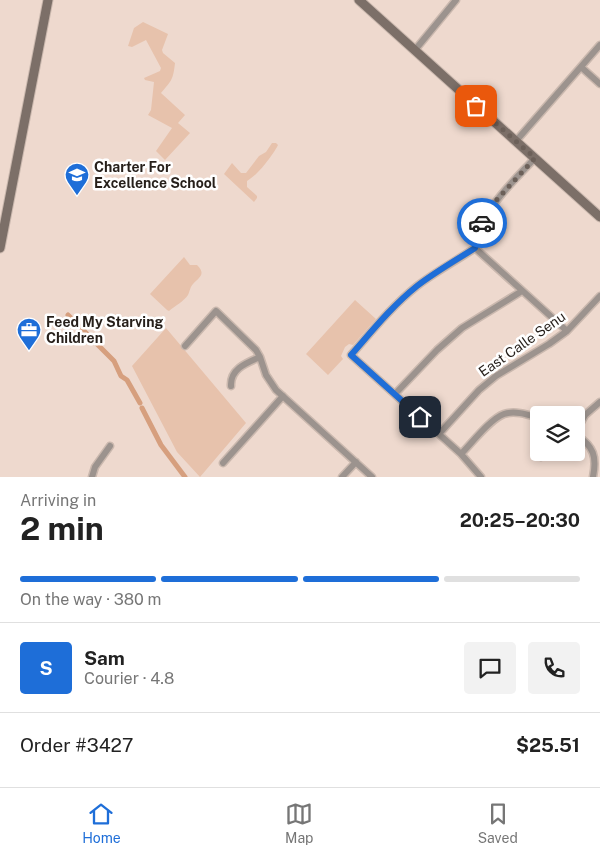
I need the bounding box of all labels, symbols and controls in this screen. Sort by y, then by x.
pin [455,85,497,127]
icon: bag [462,92,490,120]
place label: Charter For Excellence School [94,159,217,191]
school or university icon: Charter For Excellence School [64,162,90,196]
courier [457,198,507,248]
icon: car [468,209,496,237]
street label: East Calle Senu [476,308,568,380]
place label: Feed My Starving Children [46,314,163,346]
office icon: Feed My Starving Children [16,317,42,351]
pin [399,396,441,438]
icon: home [406,403,434,431]
map controls [530,406,585,461]
button: layers [530,406,585,461]
text: Arriving in [20,491,96,510]
text: 20:25–20:30 [460,509,580,531]
text: 2 min [20,510,104,547]
text: On the way · 380 m [20,590,161,609]
button: chat [464,642,516,694]
button: phone [528,642,580,694]
text: Sam [84,647,125,669]
text: S [39,657,53,679]
text: Courier · 4.8 [84,669,174,688]
text: Order #3427 [20,734,133,756]
text: $25.51 [516,734,580,756]
tab: Home [82,800,121,846]
tab: Map [285,800,313,846]
tab: Saved [478,800,518,846]

